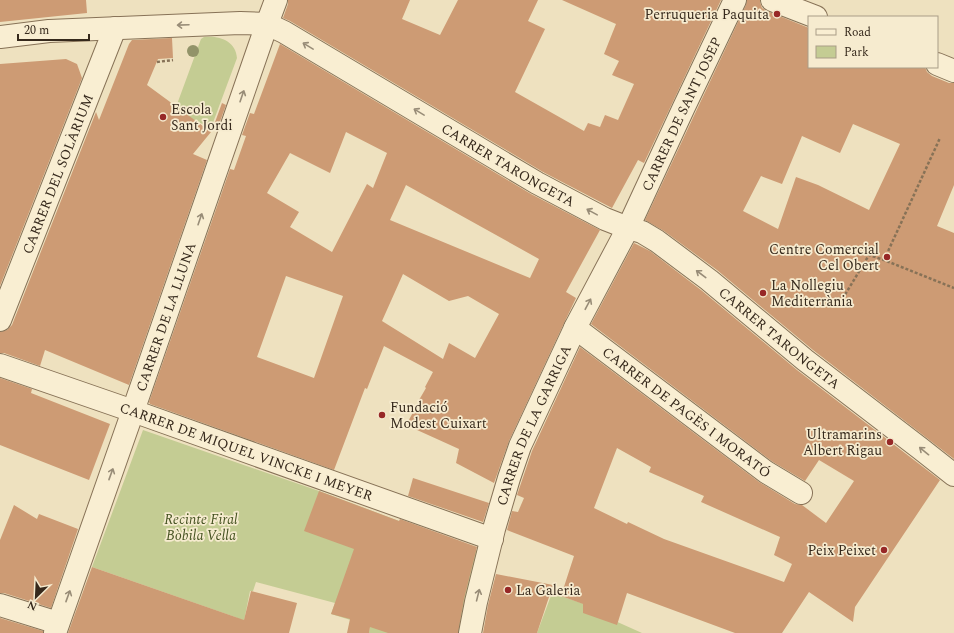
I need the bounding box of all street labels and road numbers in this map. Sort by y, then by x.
street label: CARRER DE SANT JOSEP [636,33,727,195]
street label: CARRER DEL SOLÀRIUM [17,91,99,257]
street label: CARRER TARONGETA [437,118,579,212]
street label: CARRER DE LA LLUNA [130,239,201,394]
street label: CARRER TARONGETA [714,282,845,394]
street label: CARRER DE LA GARRIGA [491,341,577,508]
street label: CARRER DE PAGÈS I MORATÓ [598,341,776,483]
street label: CARRER DE MIQUEL VINCKE I MEYER [117,397,376,506]

